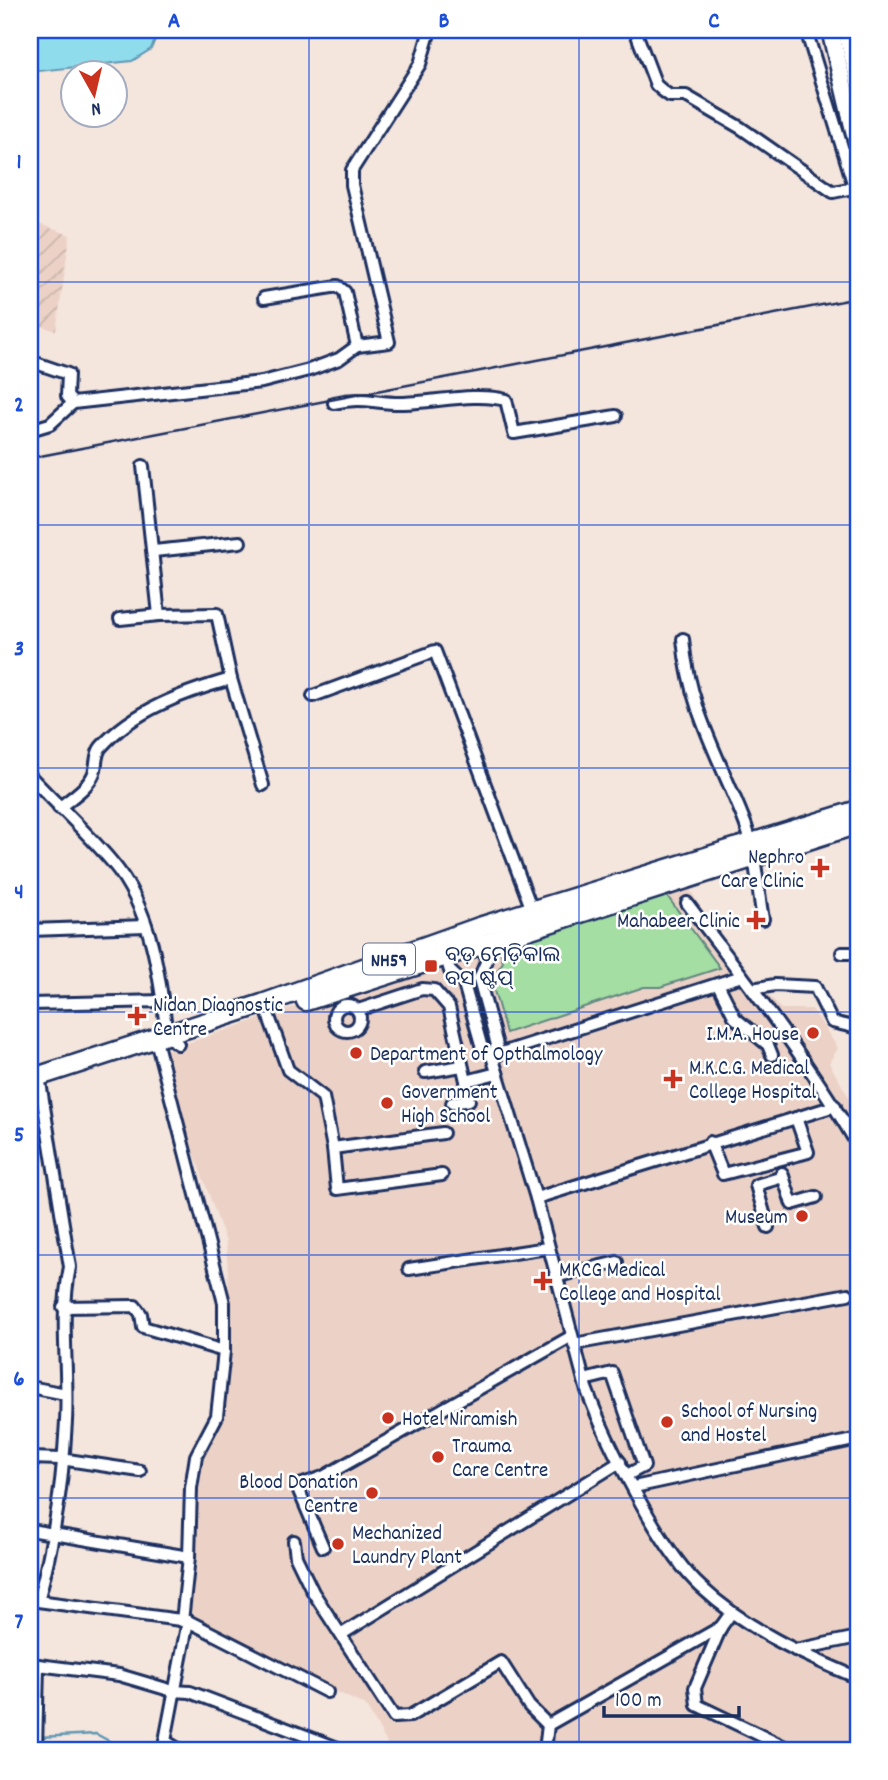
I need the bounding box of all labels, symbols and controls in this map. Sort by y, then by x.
text: A [168,6,180,39]
text: B [439,6,450,39]
text: C [708,6,720,39]
north arrow [60,60,130,130]
text: N [89,93,102,121]
text: 1 [16,147,22,180]
text: 2 [14,390,24,423]
text: 3 [14,634,24,667]
place label: Nephro Care Clinic [721,844,804,898]
marker: Nephro Care Clinic [810,858,830,878]
text: 4 [14,877,24,910]
place label: Mahabeer Clinic [617,908,740,938]
marker: Mahabeer Clinic [746,910,766,930]
place label: ବଡ଼ ମେଡ଼ିକାଲ ବସ ଷ୍ଟପ୍ [445,942,561,996]
road number: NH59 [363,944,415,974]
marker: ବଡ଼ ମେଡ଼ିକାଲ ବସ ଷ୍ଟପ୍ [423,958,439,974]
place label: Nidan Diagnostic Centre [153,992,283,1046]
marker: Nidan Diagnostic Centre [127,1006,147,1026]
place label: I.M.A. House [706,1021,799,1051]
marker: I.M.A. House [805,1025,821,1041]
place label: Department of Opthalmology [370,1041,603,1071]
marker: Department of Opthalmology [348,1045,364,1061]
place label: M.K.C.G. Medical College Hospital [689,1055,816,1109]
marker: M.K.C.G. Medical College Hospital [663,1069,683,1089]
place label: Government High School [401,1079,498,1133]
marker: Government High School [379,1095,395,1111]
text: 5 [14,1120,24,1153]
place label: Museum [725,1204,788,1234]
marker: Museum [794,1208,810,1224]
place label: MKCG Medical College and Hospital [559,1257,720,1311]
marker: MKCG Medical College and Hospital [533,1271,553,1291]
text: 6 [13,1364,25,1397]
place label: School of Nursing and Hostel [681,1398,817,1452]
place label: Hotel Niramish [402,1406,517,1436]
marker: Hotel Niramish [380,1410,396,1426]
marker: School of Nursing and Hostel [659,1414,675,1430]
place label: Trauma Care Centre [452,1433,548,1487]
marker: Trauma Care Centre [430,1449,446,1465]
place label: Blood Donation Centre [239,1469,358,1523]
marker: Blood Donation Centre [364,1485,380,1501]
place label: Mechanized Laundry Plant [352,1520,462,1574]
marker: Mechanized Laundry Plant [330,1536,346,1552]
text: 7 [15,1607,24,1640]
scale bar [604,1675,739,1719]
text: 100 m [615,1687,662,1717]

